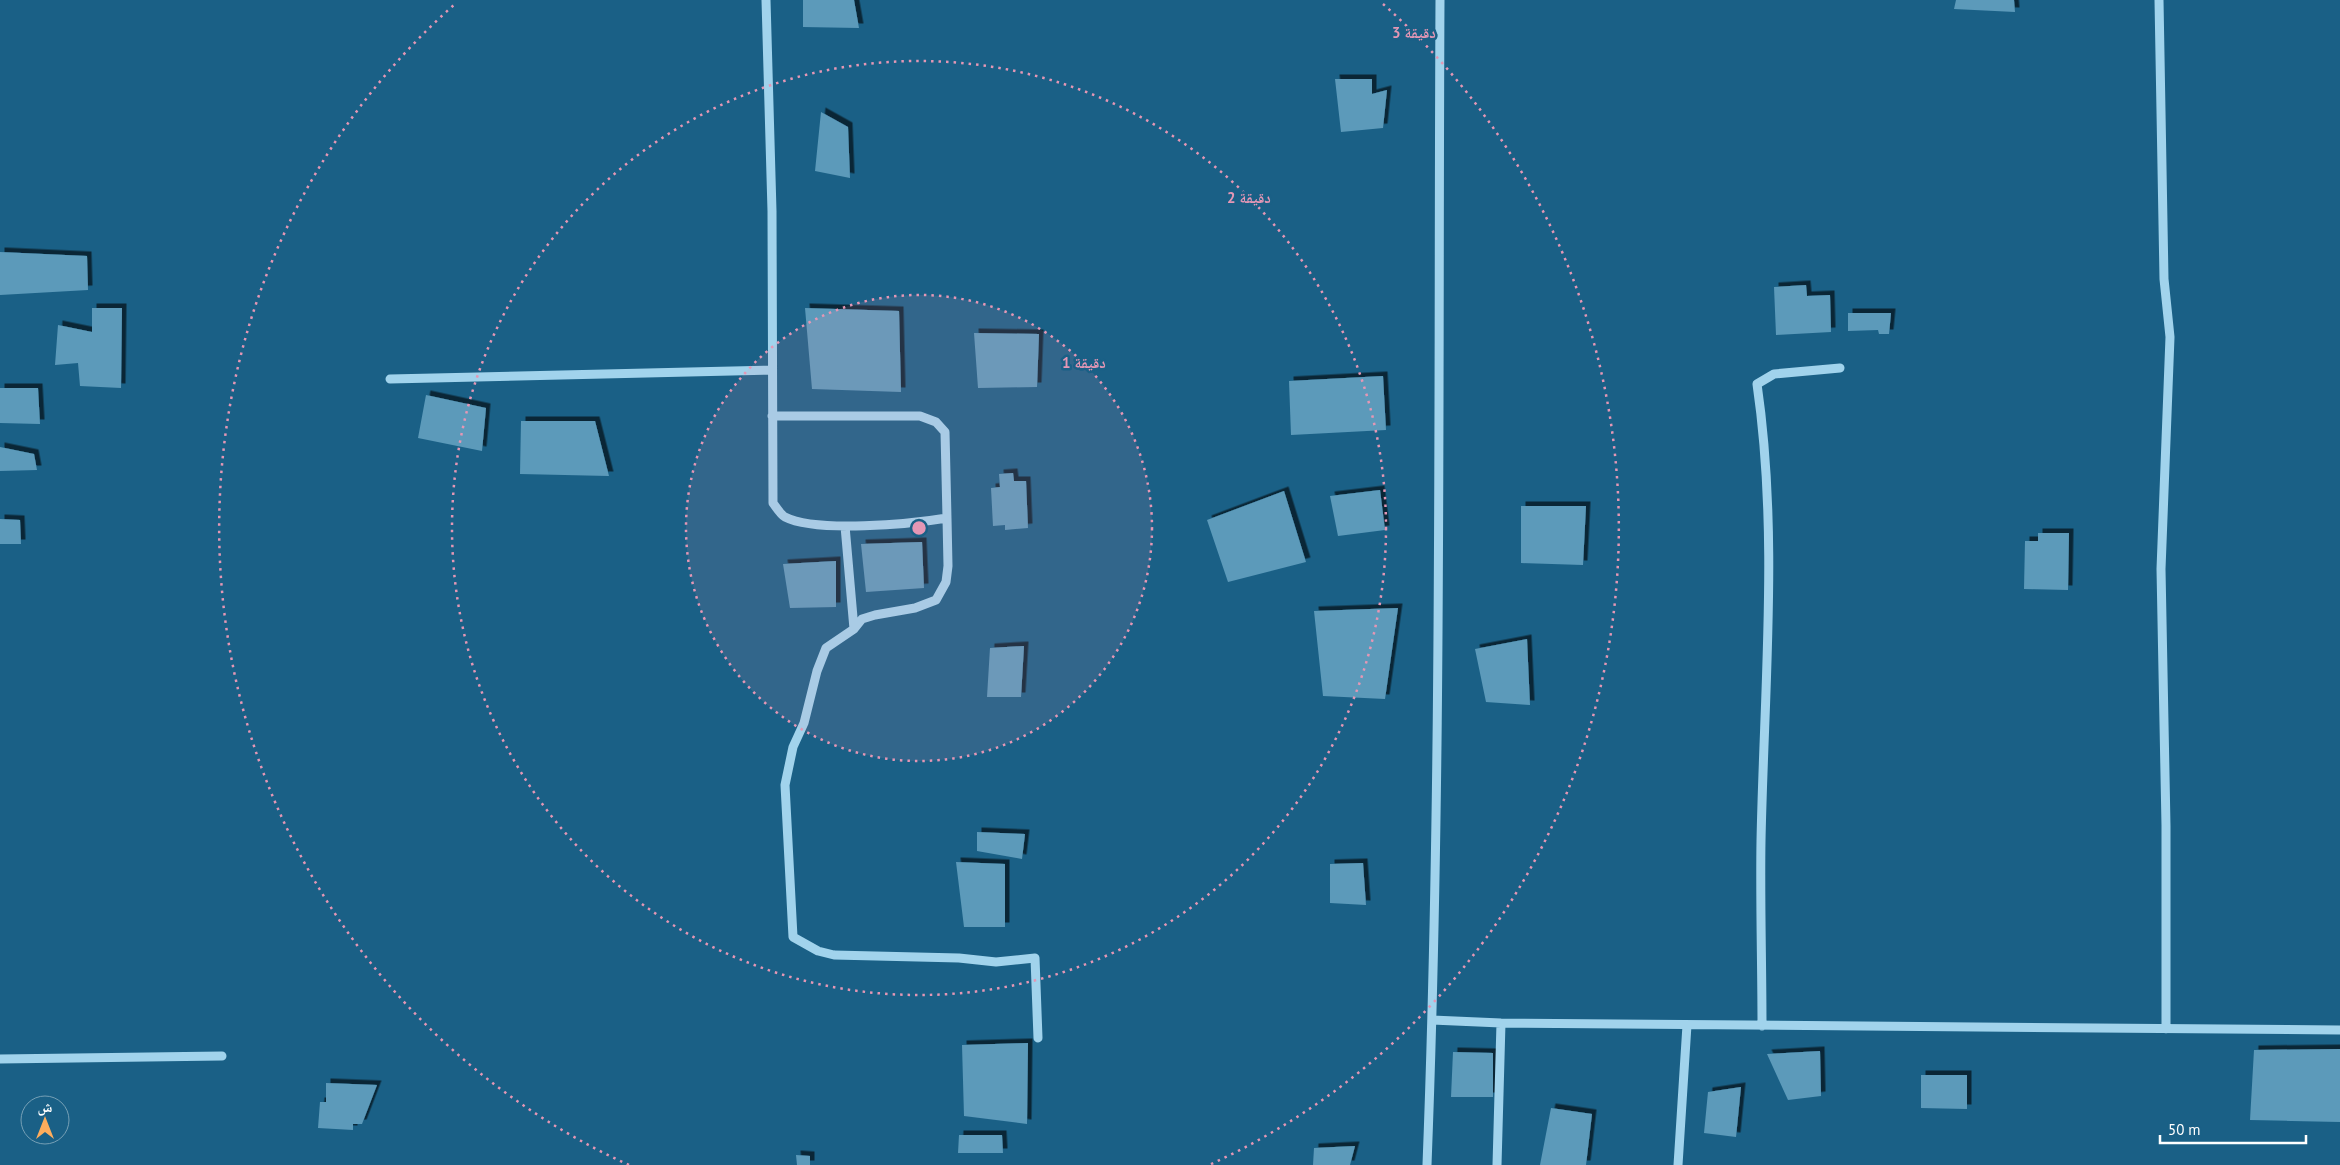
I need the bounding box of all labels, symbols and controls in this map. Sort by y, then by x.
text: 3 دقيقة [1392,23,1436,42]
text: 2 دقيقة [1227,188,1271,207]
text: 1 دقيقة [1062,353,1106,372]
centre of rings [910,519,928,537]
north arrow [20,1095,70,1145]
text: ش [38,1098,53,1116]
scale bar [2160,1112,2306,1144]
text: 50 m [2168,1120,2201,1139]

